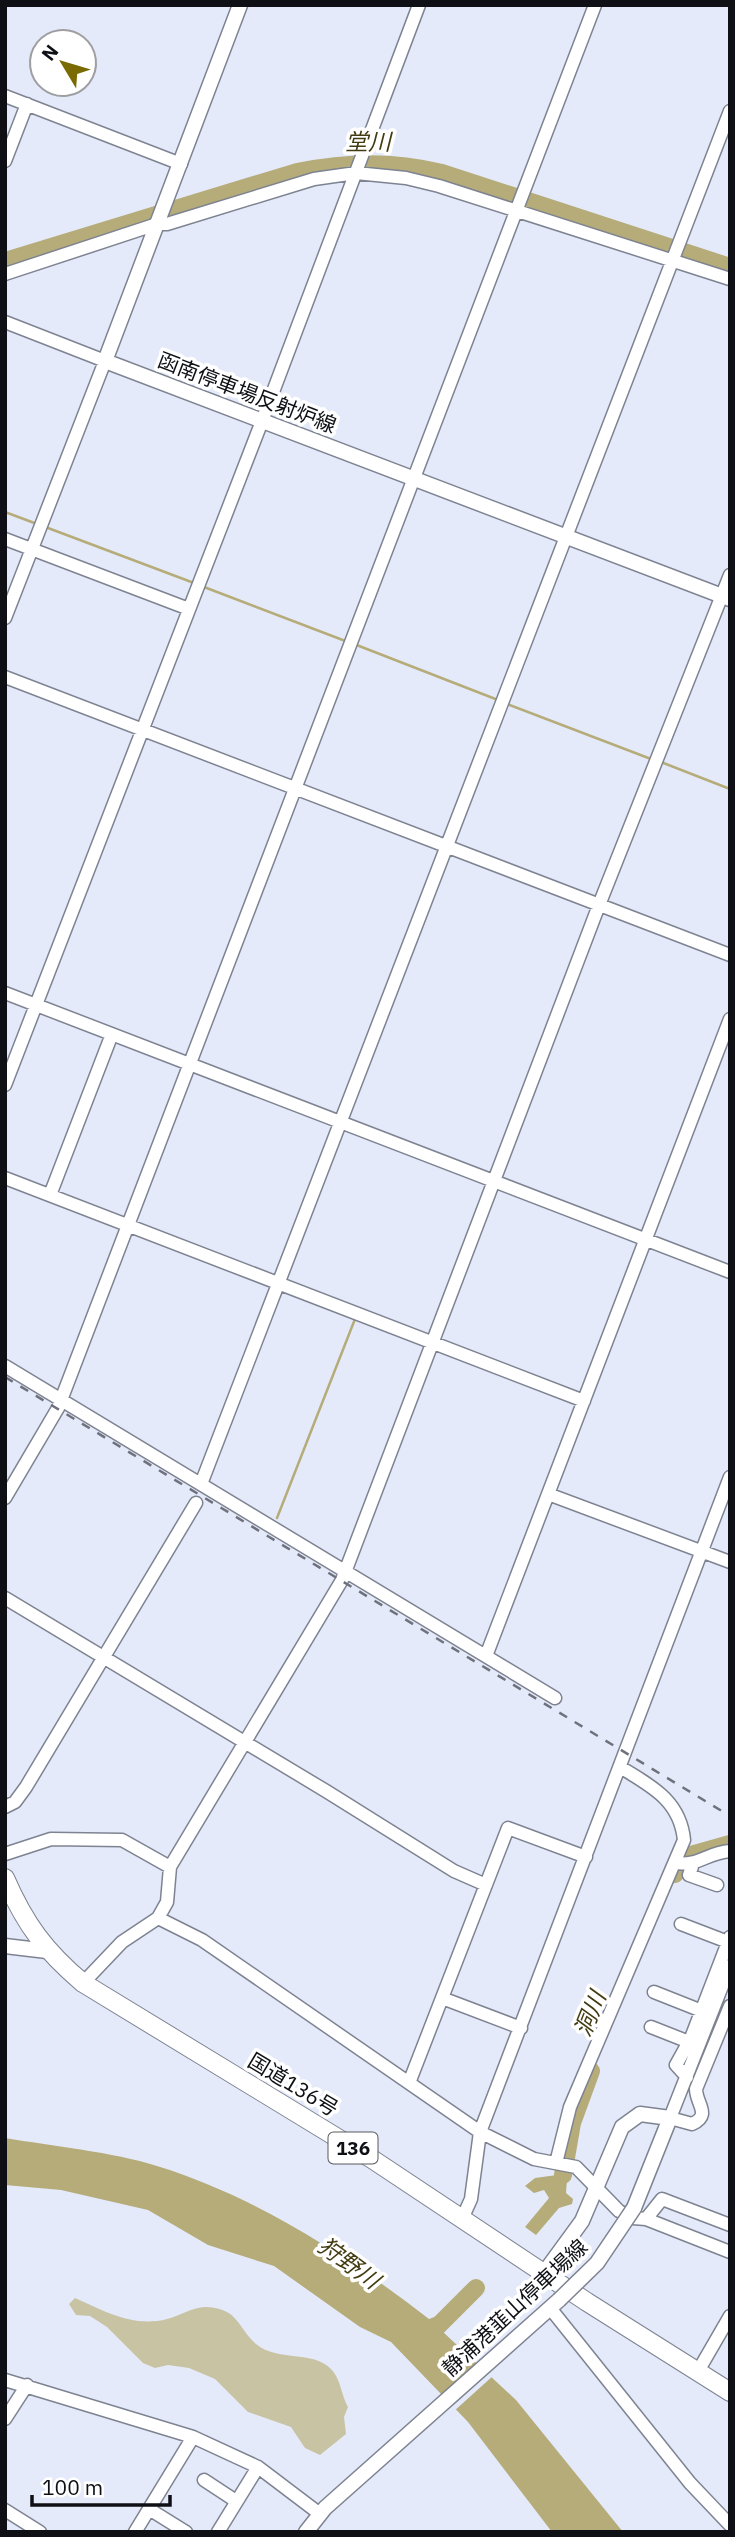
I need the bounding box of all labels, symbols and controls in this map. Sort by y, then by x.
north arrow [28,28,98,98]
text: N [36,40,63,65]
water label: 堂川 [345,126,394,156]
street label: 函南停車場反射炉線 [154,345,341,439]
water label: 洞川 [567,1984,613,2041]
street label: 国道136号 [243,2046,344,2122]
road number: 136 [328,2132,378,2164]
water label: 狩野川 [313,2230,389,2296]
street label: 静浦港韮山停車場線 [436,2233,593,2382]
scale bar [32,2464,170,2508]
text: 100 m [42,2473,103,2501]

